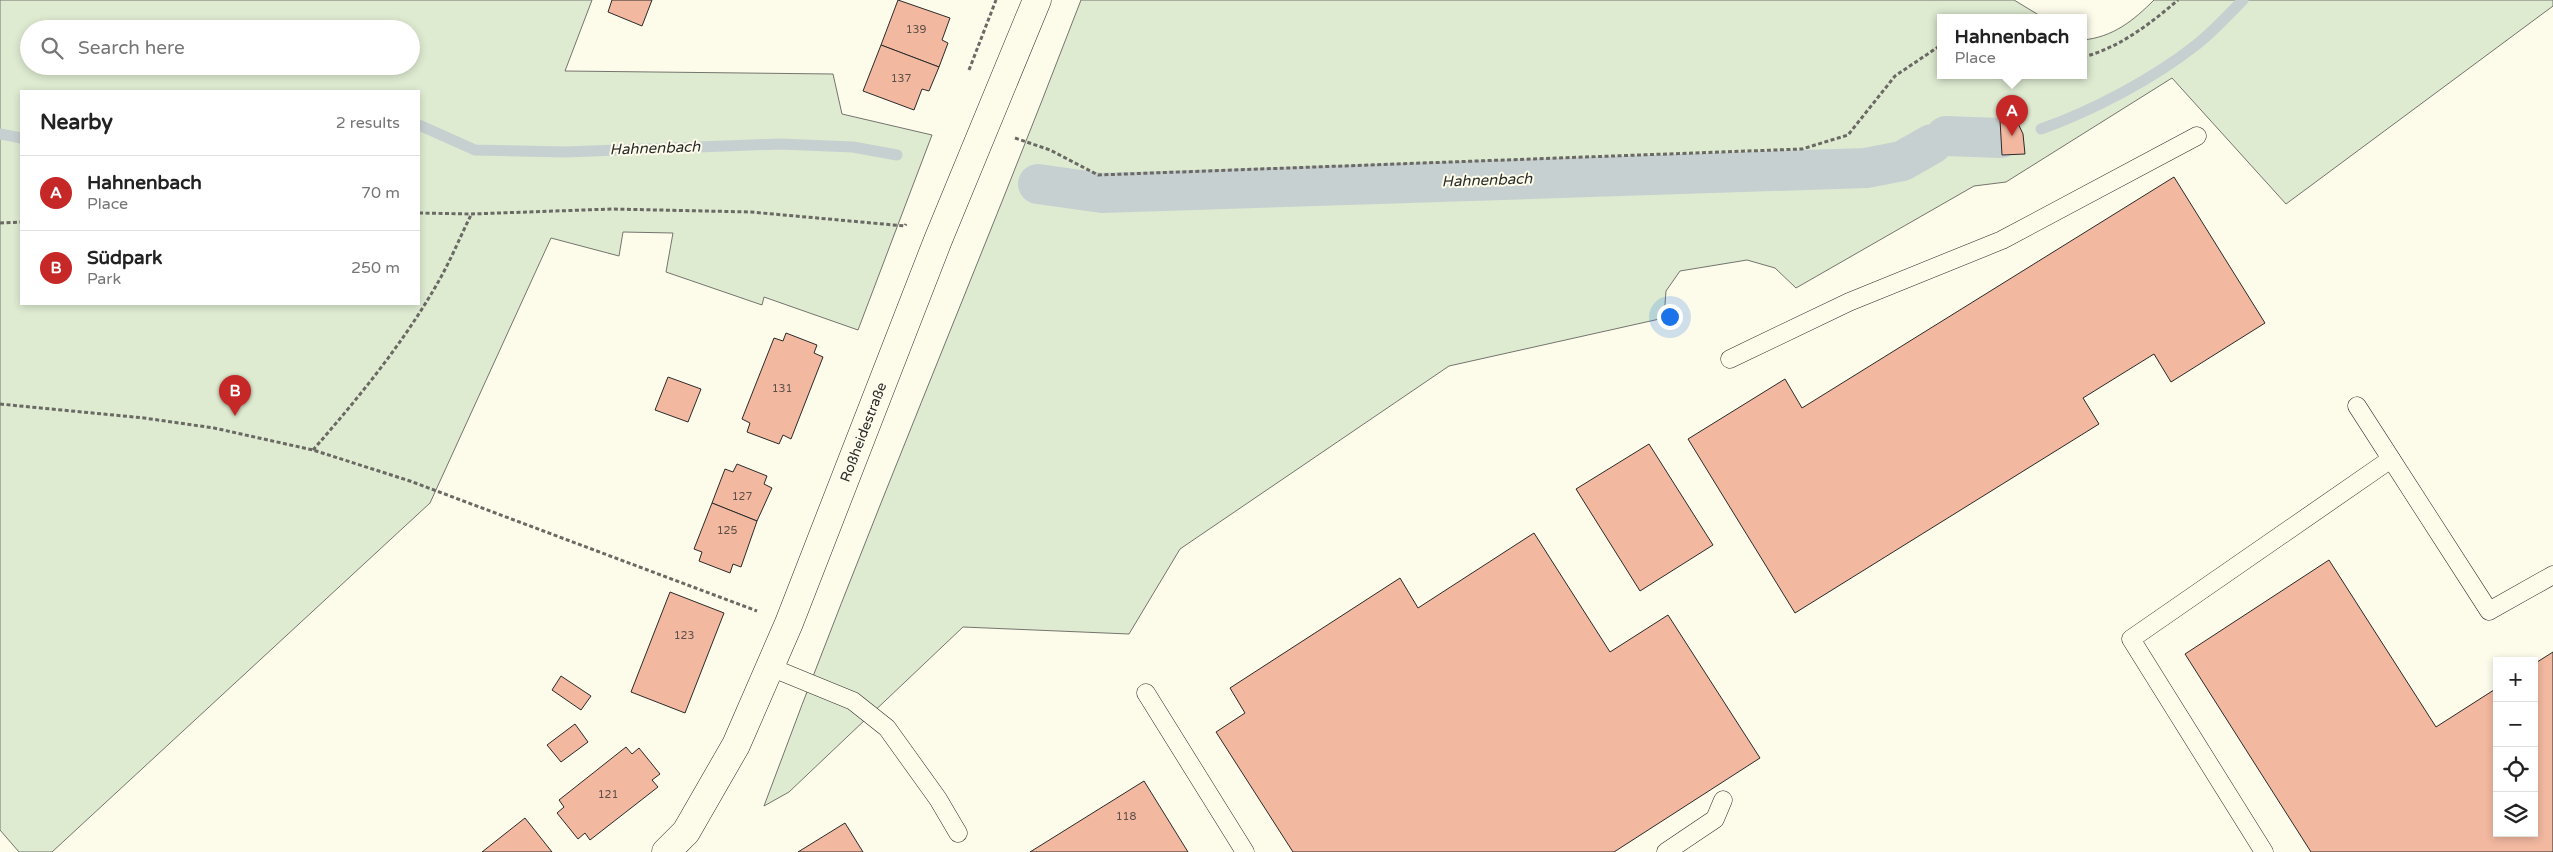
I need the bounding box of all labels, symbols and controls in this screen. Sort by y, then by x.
popup [1937,14,2087,79]
search box [20,20,420,75]
house number: 139 [906,23,926,36]
text: Hahnenbach [1955,26,2069,48]
icon: search [38,34,66,62]
text: Search here [78,37,185,59]
text: Place [1955,48,1996,68]
house number: 137 [891,72,911,85]
pin: A [1996,95,2028,136]
text: Nearby [40,110,113,135]
text: 2 results [336,113,400,133]
water label: Hahnenbach [609,137,701,159]
water label: Hahnenbach [1441,169,1533,191]
text: Hahnenbach [87,172,202,194]
text: A [50,183,62,203]
text: 70 m [361,183,400,203]
text: Place [87,194,128,214]
text: Südpark [87,247,162,269]
text: B [50,258,62,278]
text: 250 m [351,258,400,278]
text: Park [87,269,121,289]
your location [1657,304,1683,330]
pin: B [219,375,251,416]
street label: Roßheidestraße [837,380,890,484]
house number: 131 [772,382,792,395]
house number: 127 [732,490,752,503]
house number: 125 [717,524,737,537]
house number: 123 [674,629,694,642]
map controls [2493,657,2538,837]
button: + [2493,657,2538,702]
button: − [2493,702,2538,747]
button: locate [2493,747,2538,792]
house number: 121 [598,788,618,801]
button: layers [2493,792,2538,837]
house number: 118 [1116,810,1136,823]

